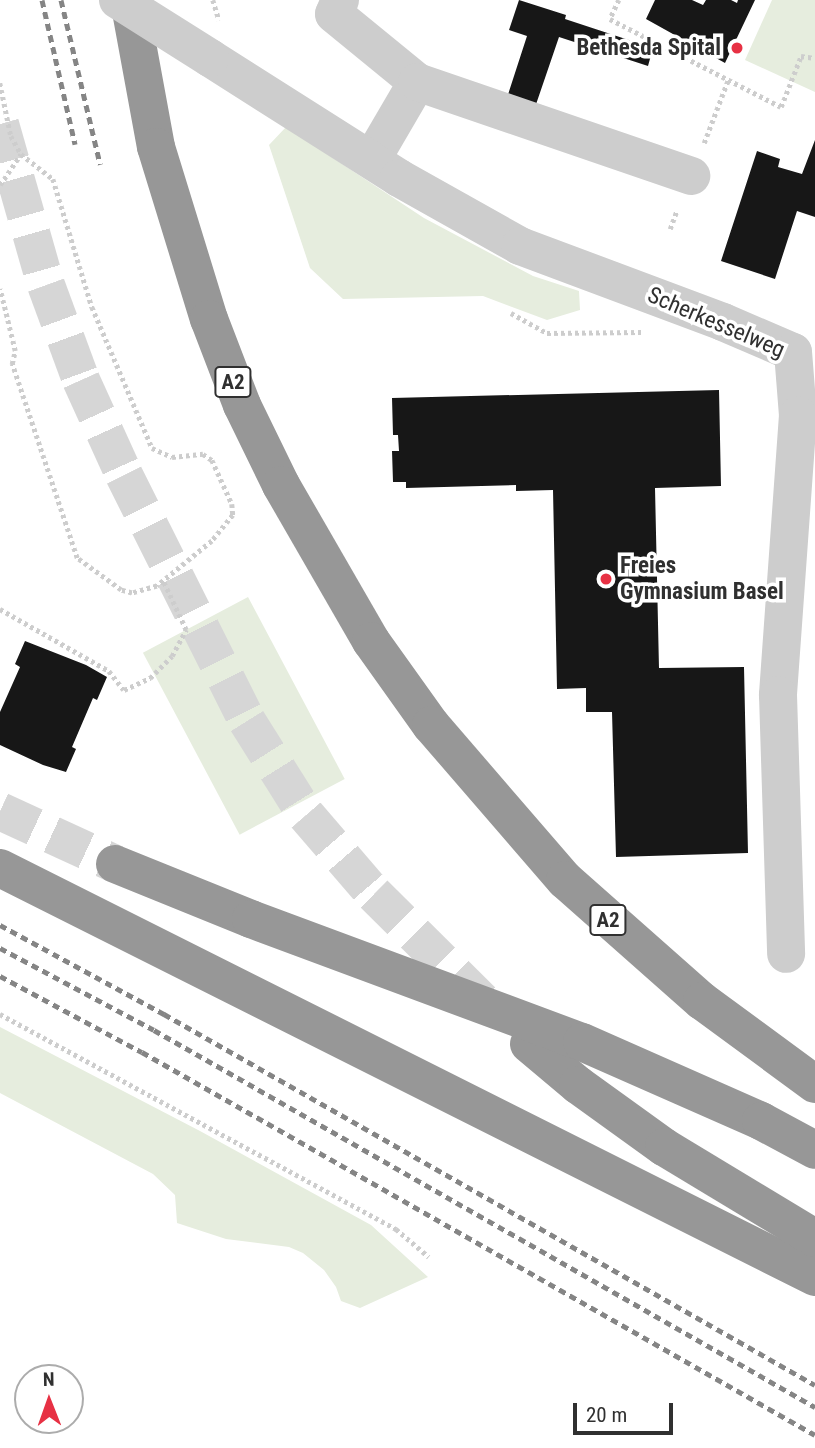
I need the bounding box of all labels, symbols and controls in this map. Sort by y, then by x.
place label: Bethesda Spital [576,34,721,62]
marker: Bethesda Spital [727,38,747,58]
street label: Scherkesselweg [643,282,789,364]
road number: A2 [214,364,252,400]
place label: Freies Gymnasium Basel [620,552,784,606]
marker: Freies Gymnasium Basel [598,571,614,587]
road number: A2 [589,902,627,937]
north arrow [14,1364,84,1434]
text: N [43,1368,55,1391]
scale bar [577,1388,677,1432]
text: 20 m [586,1403,627,1427]

